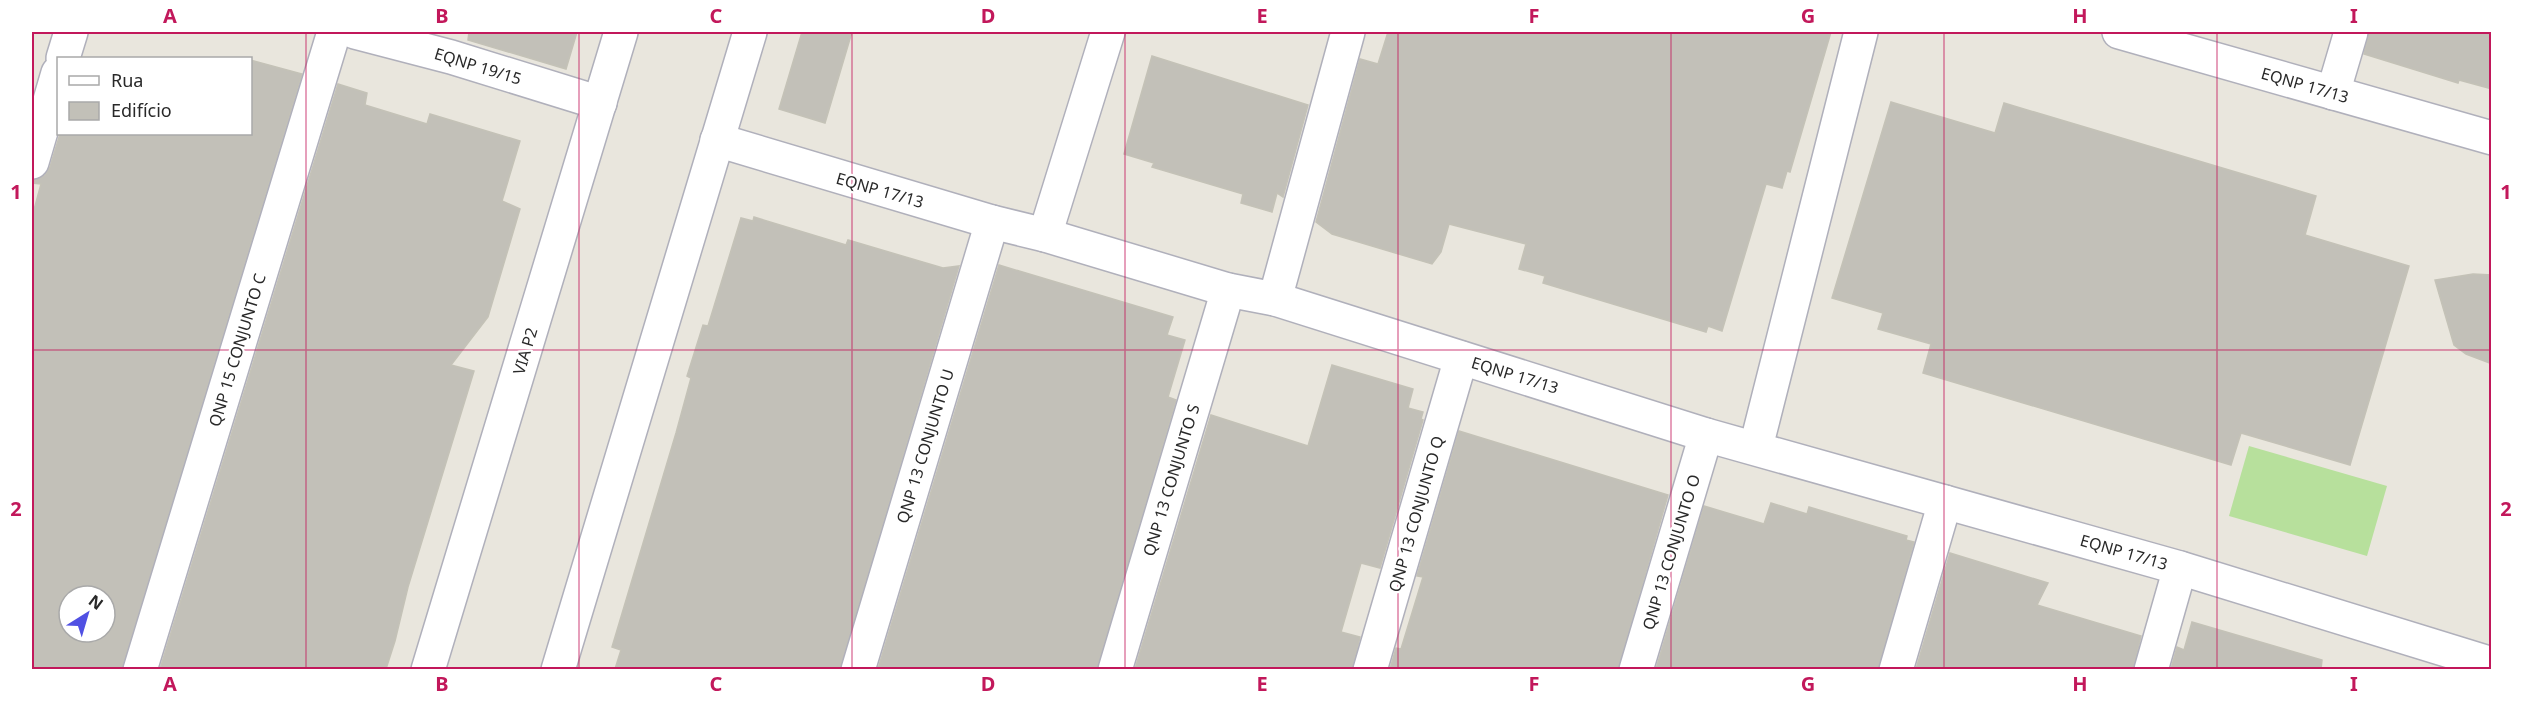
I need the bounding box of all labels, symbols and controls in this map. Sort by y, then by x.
text: A [163,2,177,29]
text: B [435,2,449,29]
text: C [710,2,723,29]
text: D [981,2,995,29]
text: E [1256,2,1268,29]
text: F [1529,2,1539,29]
text: G [1801,2,1815,29]
text: H [2072,2,2088,29]
text: I [2350,2,2358,29]
street label: EQNP 19/15 [432,42,524,90]
legend [57,57,252,135]
street label: EQNP 17/13 [2259,62,2351,108]
text: Rua [111,68,143,92]
text: Edifício [111,98,172,122]
street label: EQNP 17/13 [834,167,926,213]
text: 1 [10,178,22,205]
text: 1 [2500,178,2512,205]
street label: QNP 15 CONJUNTO C [203,271,271,429]
street label: VIA P2 [507,325,543,377]
street label: EQNP 17/13 [1469,351,1561,399]
street label: QNP 13 CONJUNTO U [891,366,959,526]
street label: QNP 13 CONJUNTO S [1137,401,1205,559]
street label: QNP 13 CONJUNTO Q [1383,433,1449,595]
street label: QNP 13 CONJUNTO O [1637,472,1705,632]
text: 2 [10,495,22,522]
text: 2 [2500,495,2512,522]
street label: EQNP 17/13 [2078,529,2170,575]
north arrow [57,584,117,644]
text: N [84,589,108,615]
text: A [163,670,177,697]
text: B [435,670,449,697]
text: C [710,670,723,697]
text: D [981,670,995,697]
text: E [1256,670,1268,697]
text: F [1529,670,1539,697]
text: G [1801,670,1815,697]
text: H [2072,670,2088,697]
text: I [2350,670,2358,697]

